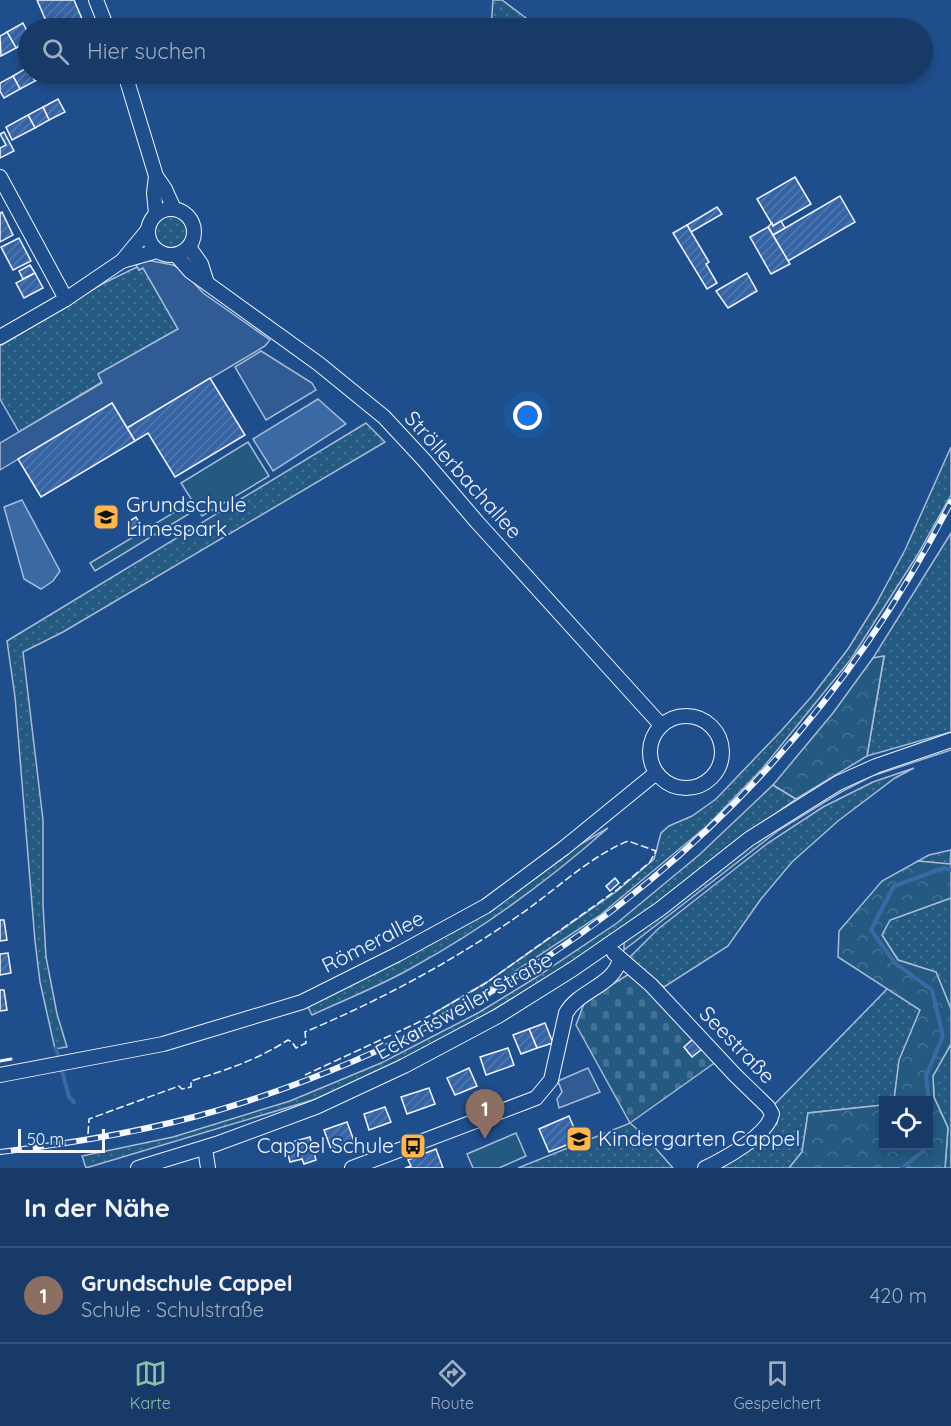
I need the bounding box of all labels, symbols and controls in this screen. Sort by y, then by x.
search box [18,18,933,84]
icon: search [39,35,72,68]
text: Hier suchen [87,37,206,65]
your location [513,401,542,430]
street label: Ströllerbachallee [399,405,528,544]
place label: Grundschule Limespark [126,491,247,541]
school or university icon: Grundschule Limespark [91,502,121,532]
street label: Römerallee [317,904,428,978]
street label: Eckartsweiler Straße [370,946,557,1065]
street label: Seestraße [694,1000,781,1088]
pin: 1 [466,1090,504,1139]
map controls [879,1096,933,1150]
button: locate [879,1096,933,1150]
school or university icon: Kindergarten Cappel [564,1124,594,1154]
place label: Kindergarten Cappel [598,1125,800,1151]
scale bar [18,1126,105,1154]
text: 50 m [27,1129,64,1149]
bus stop icon: Cappel Schule [398,1131,428,1161]
place label: Cappel Schule [257,1132,394,1158]
text: In der Nähe [24,1191,170,1224]
text: Grundschule Cappel [81,1269,293,1297]
text: 1 [40,1283,47,1308]
text: 420 m [870,1283,927,1308]
text: Schule · Schulstraße [81,1297,264,1322]
tab: Karte [130,1357,171,1413]
tab: Route [430,1357,474,1413]
tab: Gespeichert [733,1357,821,1413]

